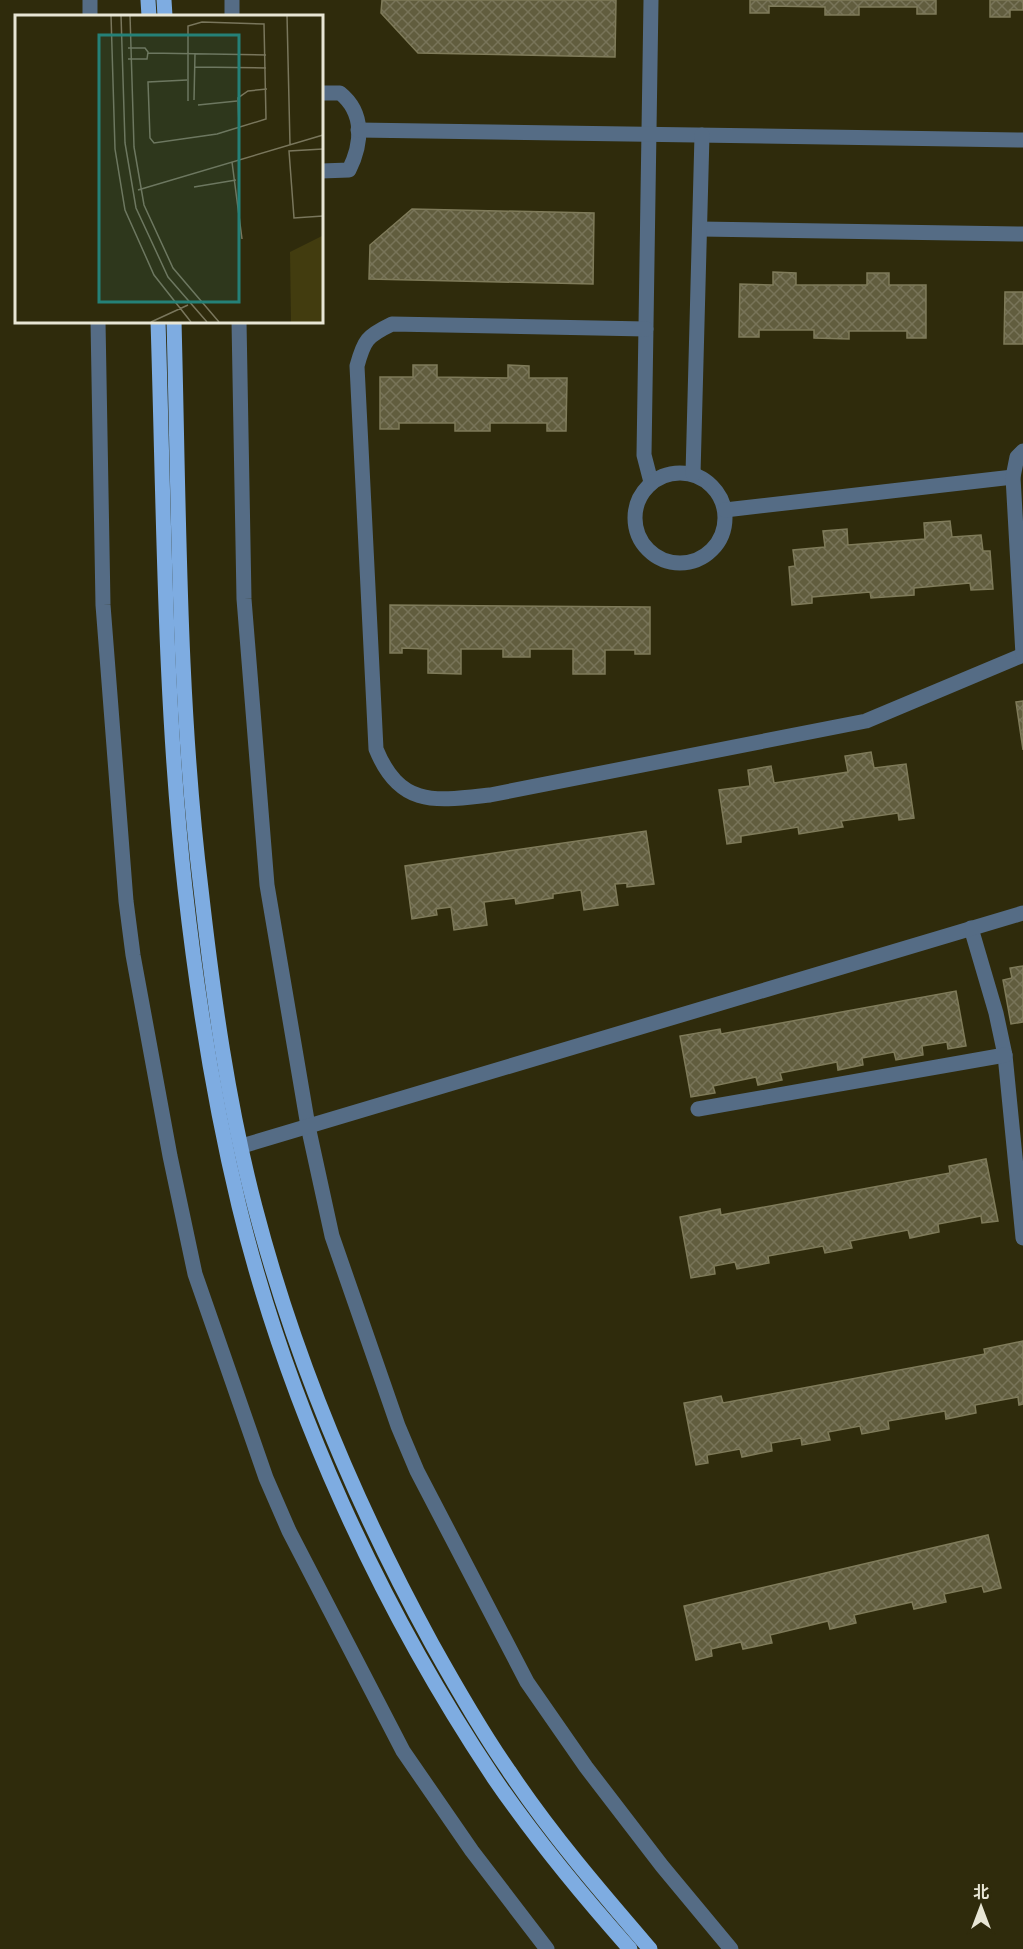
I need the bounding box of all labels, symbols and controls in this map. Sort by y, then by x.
inset map [15,15,322,322]
north arrow [951,1877,1011,1937]
text: 北 [973,1882,989,1902]

